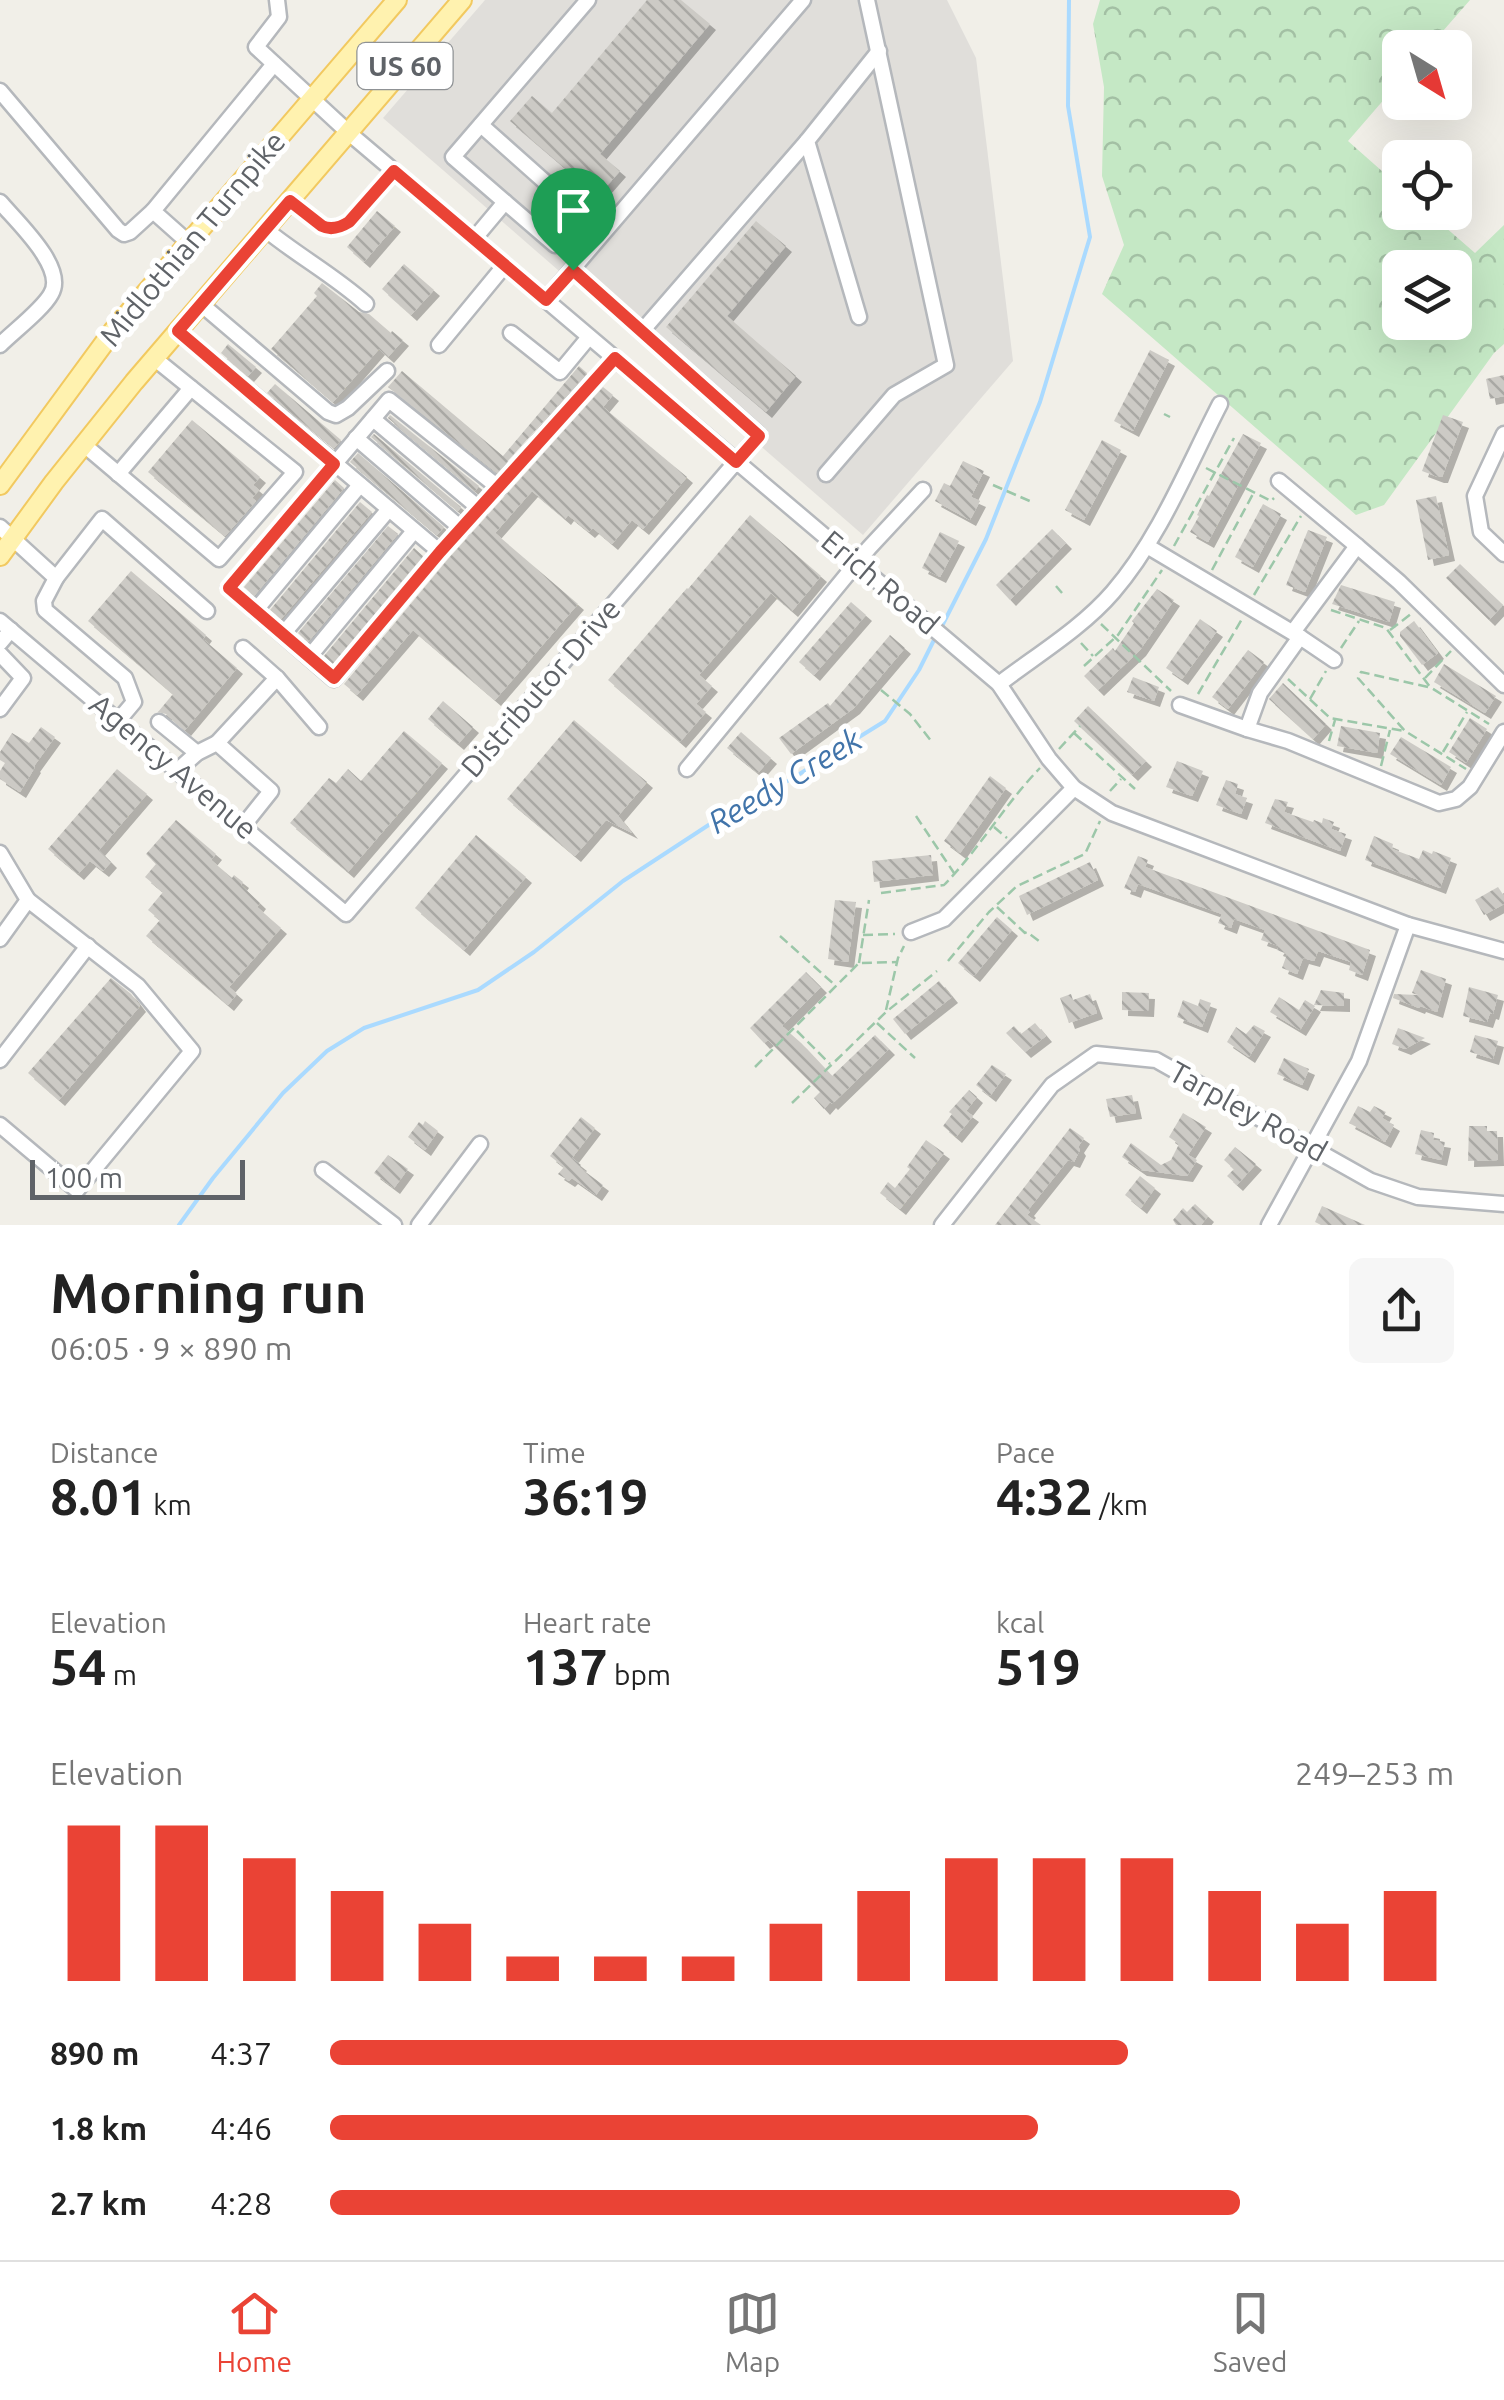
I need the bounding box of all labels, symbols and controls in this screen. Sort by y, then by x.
north arrow [1382,30,1472,120]
map controls [1382,30,1472,340]
road number: US 60 [358,43,452,89]
street label: Midlothian Turnpike [93,124,292,352]
button: locate [1382,140,1472,230]
pin [531,168,616,271]
icon: arrive [546,183,601,238]
button: layers [1382,250,1472,340]
street label: Erich Road [815,523,946,641]
street label: Distributor Drive [454,591,627,783]
street label: Agency Avenue [83,687,264,846]
water label: Reedy Creek [701,720,868,840]
street label: Tarpley Road [1164,1054,1333,1168]
scale bar [30,1155,245,1200]
text: 100 m [45,1162,123,1193]
button: share [1349,1258,1454,1363]
text: Morning run [50,1262,367,1323]
text: 06:05 · 9 × 890 m [50,1330,292,1366]
text: Distance [50,1437,158,1468]
text: Time [523,1437,586,1468]
text: Pace [996,1437,1055,1468]
text: 8.01 [50,1468,147,1524]
text: 36:19 [523,1468,648,1524]
text: 4:32 [996,1468,1093,1524]
text: km [147,1489,192,1520]
text: /km [1093,1489,1148,1520]
text: Elevation [50,1607,167,1638]
text: Heart rate [523,1607,652,1638]
text: kcal [996,1607,1044,1638]
text: 54 [50,1638,106,1694]
text: 137 [523,1638,608,1694]
text: 519 [996,1638,1081,1694]
text: m [106,1659,137,1690]
text: bpm [608,1659,671,1690]
text: Elevation [50,1755,183,1791]
text: 249–253 m [1295,1755,1454,1791]
text: 890 m [50,2035,139,2071]
text: 4:37 [210,2035,272,2071]
text: 1.8 km [50,2110,147,2146]
text: 4:46 [210,2110,272,2146]
text: 2.7 km [50,2185,147,2221]
text: 4:28 [210,2185,272,2221]
tab: Home [216,2286,292,2377]
tab: Map [725,2286,780,2377]
tab: Saved [1213,2286,1288,2377]

